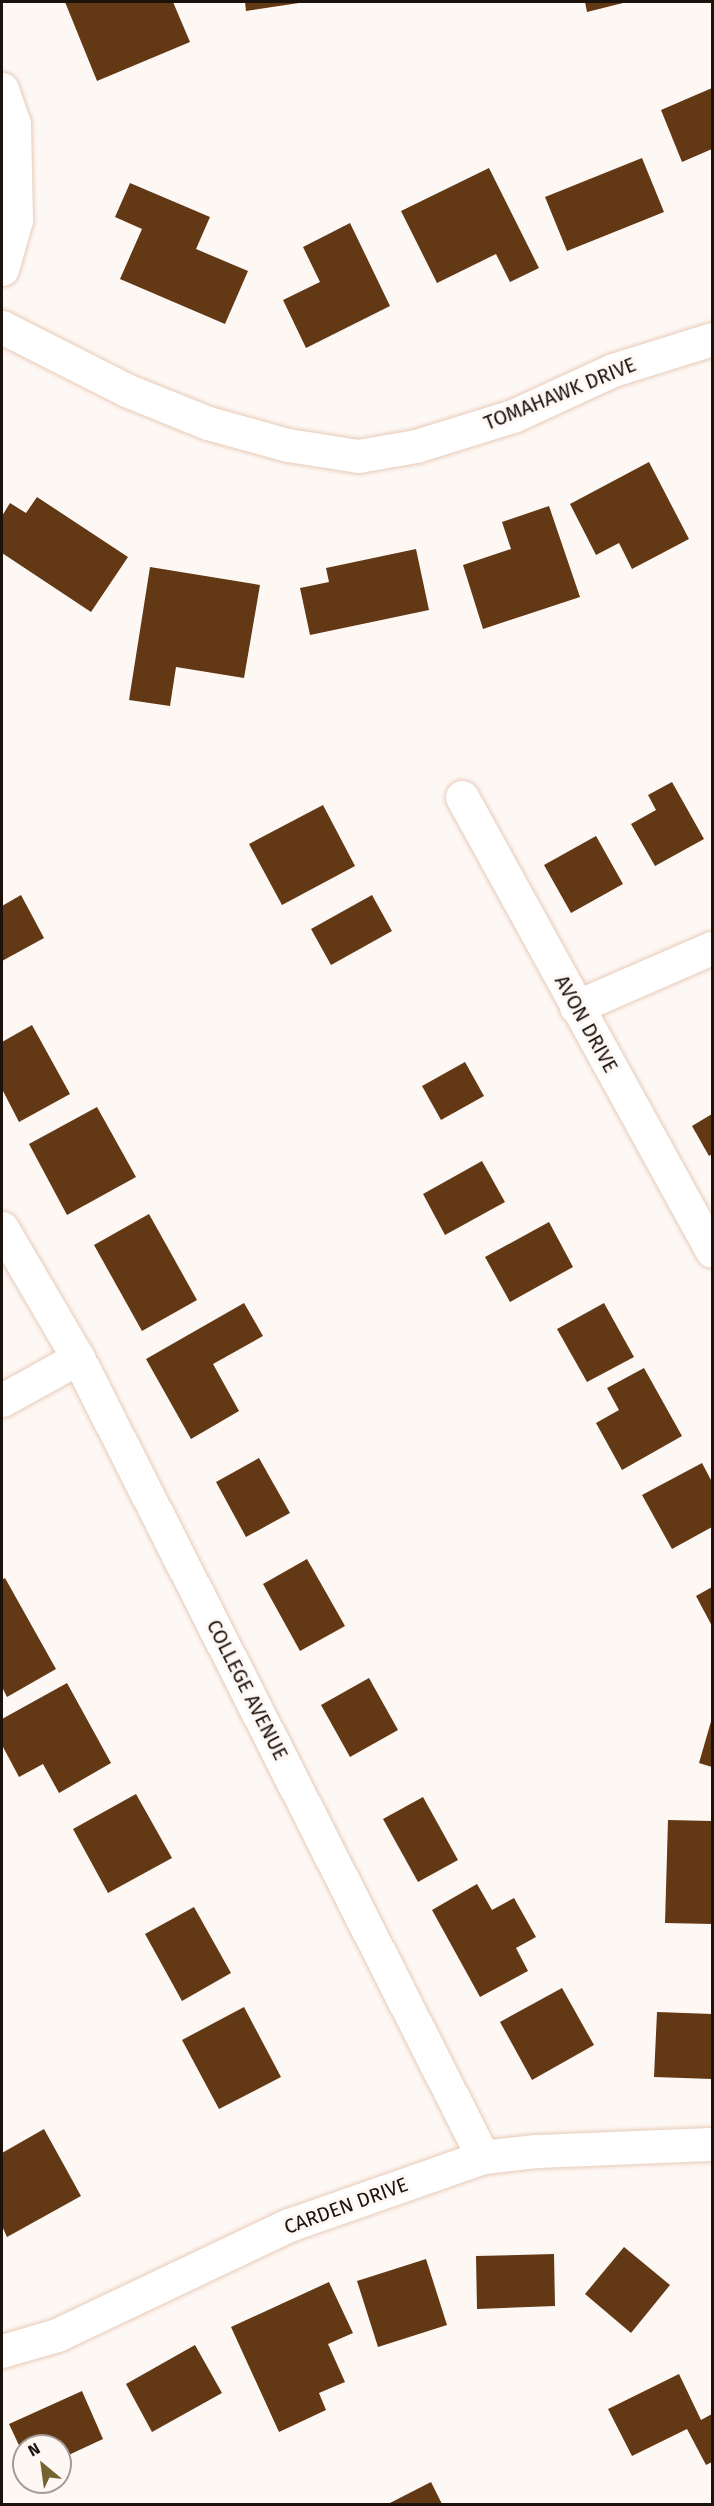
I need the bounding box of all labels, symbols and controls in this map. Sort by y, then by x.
street label: TOMAHAWK DRIVE [481,353,639,435]
street label: AVON DRIVE [549,971,623,1077]
street label: COLLEGE AVENUE [201,1616,293,1764]
street label: CARDEN DRIVE [281,2172,411,2240]
north arrow [12,2434,72,2494]
text: N [25,2439,43,2460]

